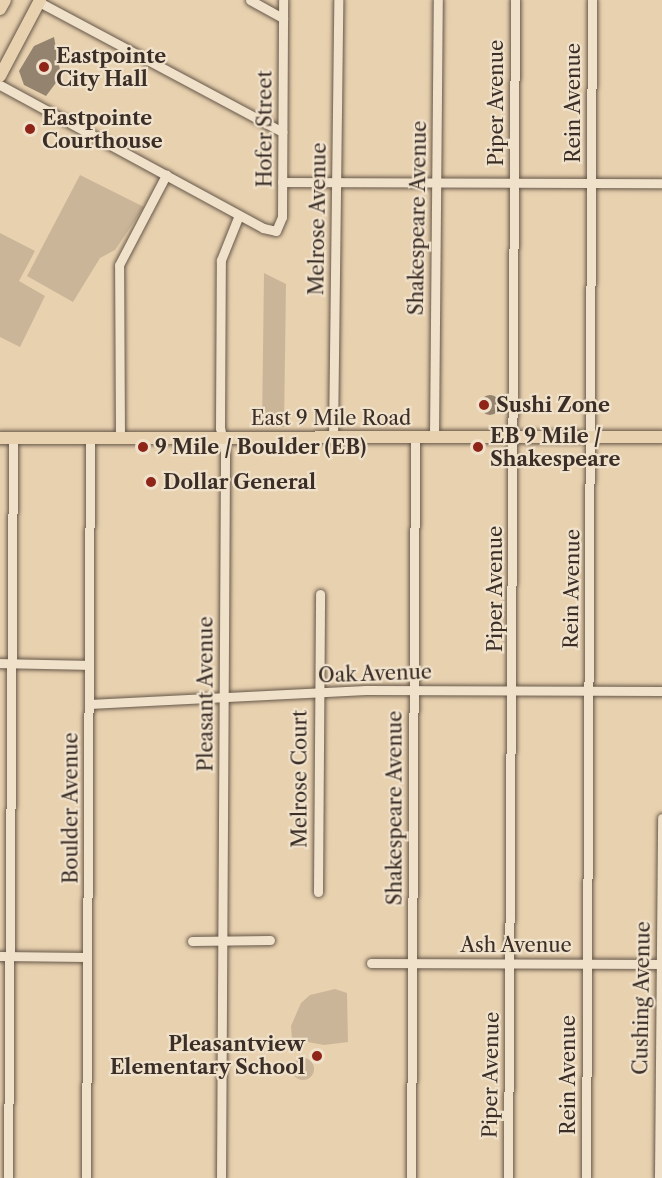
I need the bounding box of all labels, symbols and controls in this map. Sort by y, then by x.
street label: Piper Avenue [484,39,508,167]
street label: Rein Avenue [561,43,585,163]
place label: Eastpointe City Hall [56,44,166,91]
marker: Eastpointe City Hall [37,60,51,74]
street label: Hofer Street [253,70,277,188]
place label: Eastpointe Courthouse [42,106,163,153]
street label: Shakespeare Avenue [404,120,432,316]
marker: Eastpointe Courthouse [23,122,37,136]
street label: Melrose Avenue [305,142,331,296]
place label: Sushi Zone [496,393,610,417]
marker: Sushi Zone [477,398,491,412]
street label: East 9 Mile Road [251,406,411,430]
place label: EB 9 Mile / Shakespeare [490,424,620,471]
place label: 9 Mile / Boulder (EB) [155,435,366,459]
marker: 9 Mile / Boulder (EB) [136,440,150,454]
marker: EB 9 Mile / Shakespeare [471,440,485,454]
place label: Dollar General [163,470,316,494]
marker: Dollar General [144,475,158,489]
street label: Piper Avenue [483,525,507,653]
street label: Rein Avenue [559,528,585,650]
street label: Pleasant Avenue [194,616,218,772]
street label: Oak Avenue [317,660,433,688]
street label: Melrose Court [288,710,312,848]
street label: Shakespeare Avenue [383,710,407,906]
street label: Boulder Avenue [59,732,83,884]
street label: Cushing Avenue [629,921,655,1075]
street label: Ash Avenue [460,933,572,957]
street label: Piper Avenue [478,1011,504,1139]
street label: Rein Avenue [556,1015,580,1135]
place label: Pleasantview Elementary School [109,1032,305,1079]
marker: Pleasantview Elementary School [310,1049,324,1063]

